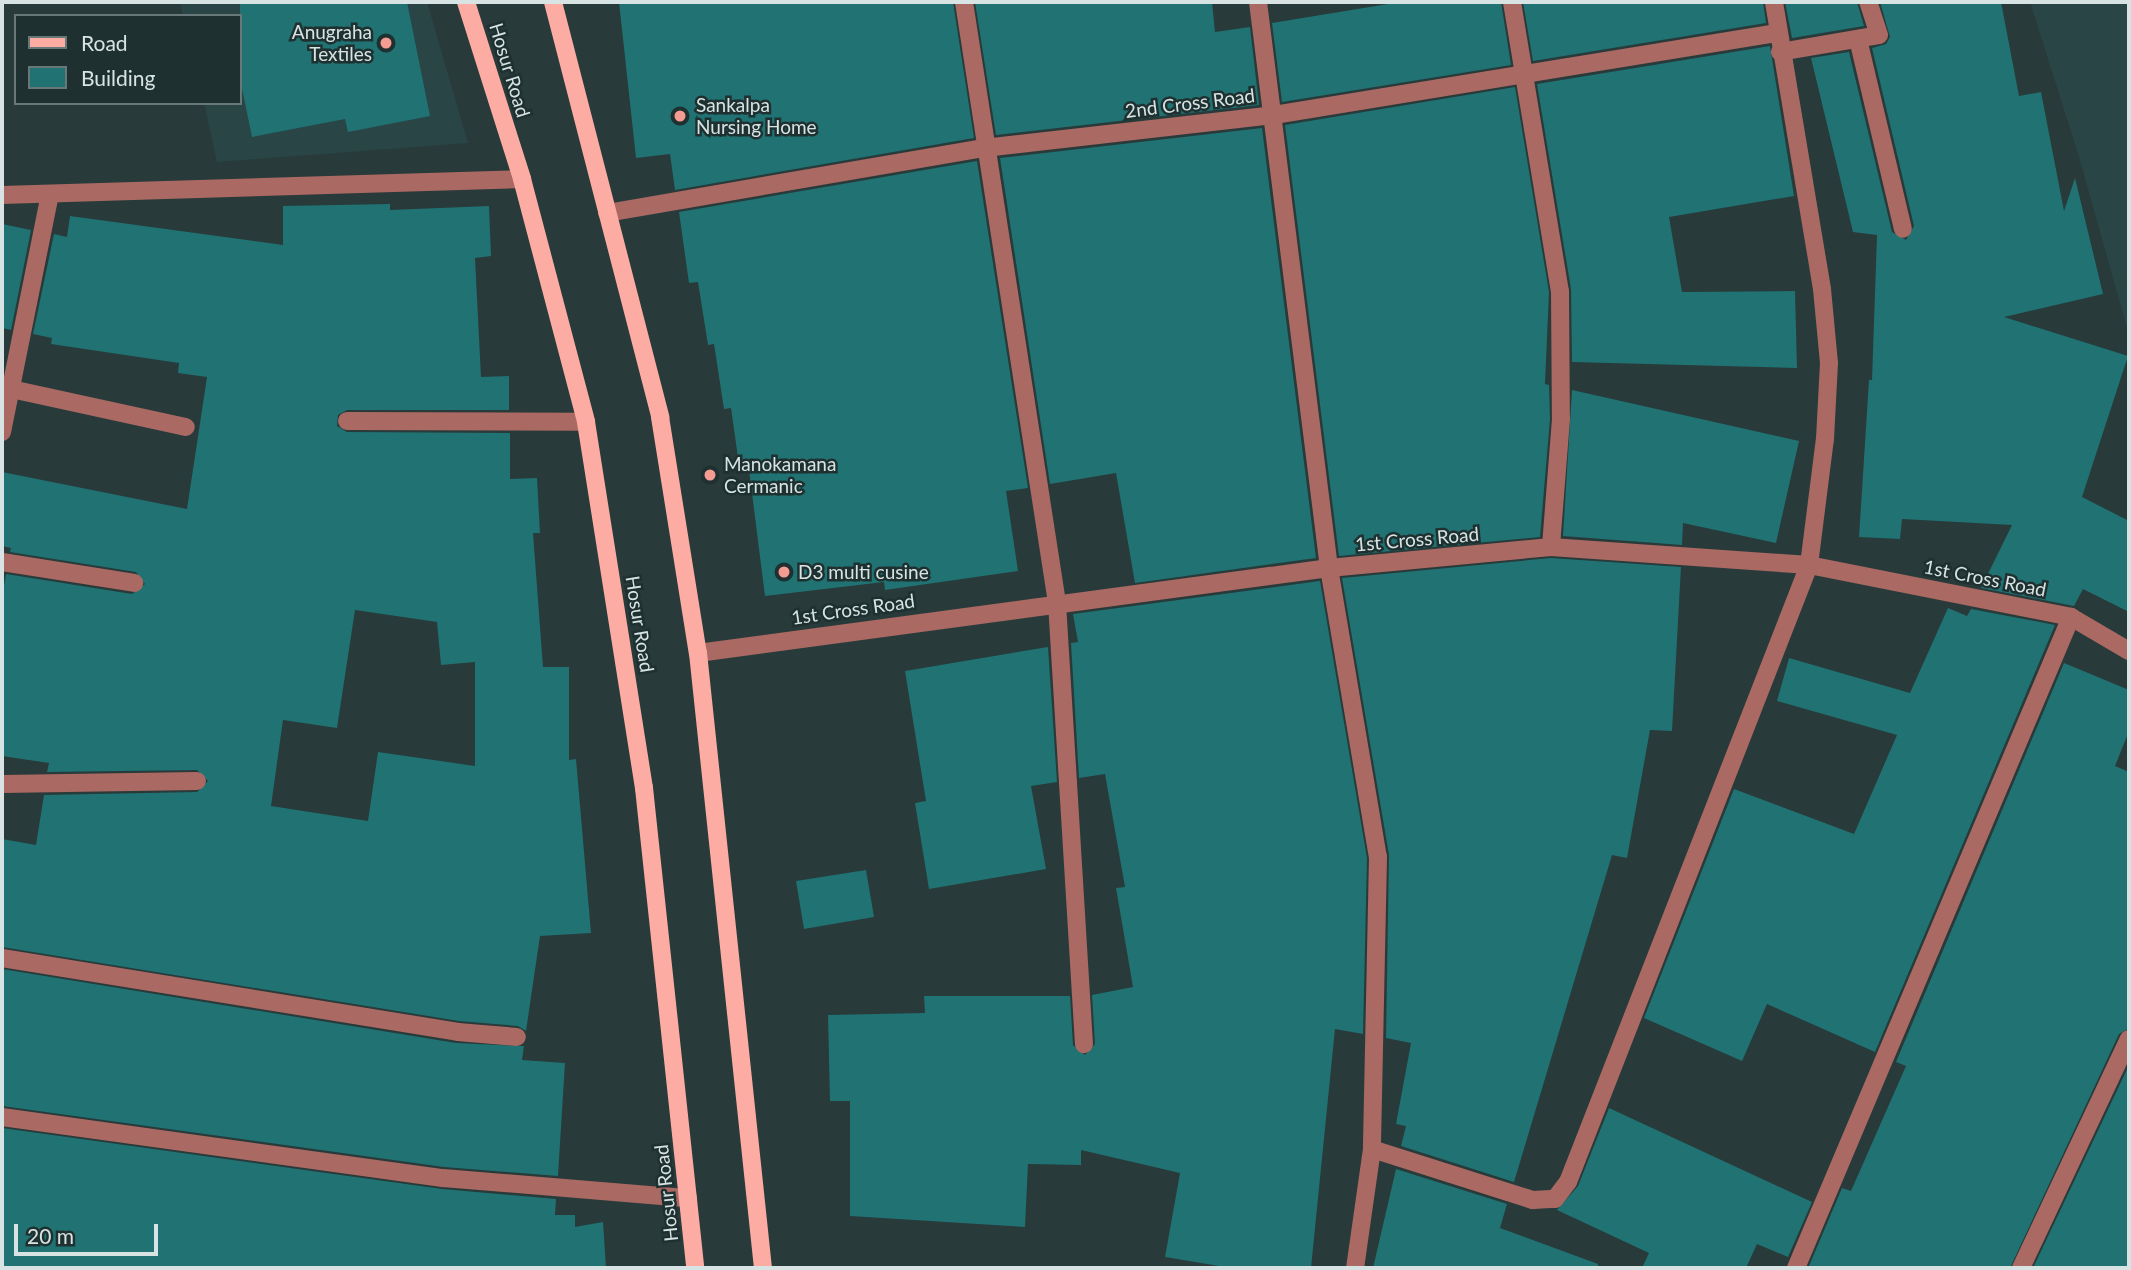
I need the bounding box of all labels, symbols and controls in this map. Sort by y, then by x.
legend [14,14,242,105]
street label: Hosur Road [485,20,535,120]
place label: Anugraha Textiles [292,21,372,65]
text: Road [81,30,128,55]
marker: Anugraha Textiles [378,35,394,51]
text: Building [81,65,156,90]
street label: 2nd Cross Road [1124,84,1256,122]
place label: Sankalpa Nursing Home [696,94,817,138]
marker: Sankalpa Nursing Home [670,106,690,126]
place label: Manokamana Cermanic [724,453,836,497]
marker: Manokamana Cermanic [702,467,718,483]
street label: 1st Cross Road [1354,522,1480,556]
street label: 1st Cross Road [1922,555,2048,601]
place label: D3 multi cusine [798,561,929,583]
marker: D3 multi cusine [776,564,792,580]
street label: Hosur Road [621,574,659,674]
street label: 1st Cross Road [790,589,916,629]
street label: Hosur Road [650,1143,682,1243]
scale bar [18,1210,161,1254]
text: 20 m [27,1223,74,1248]

